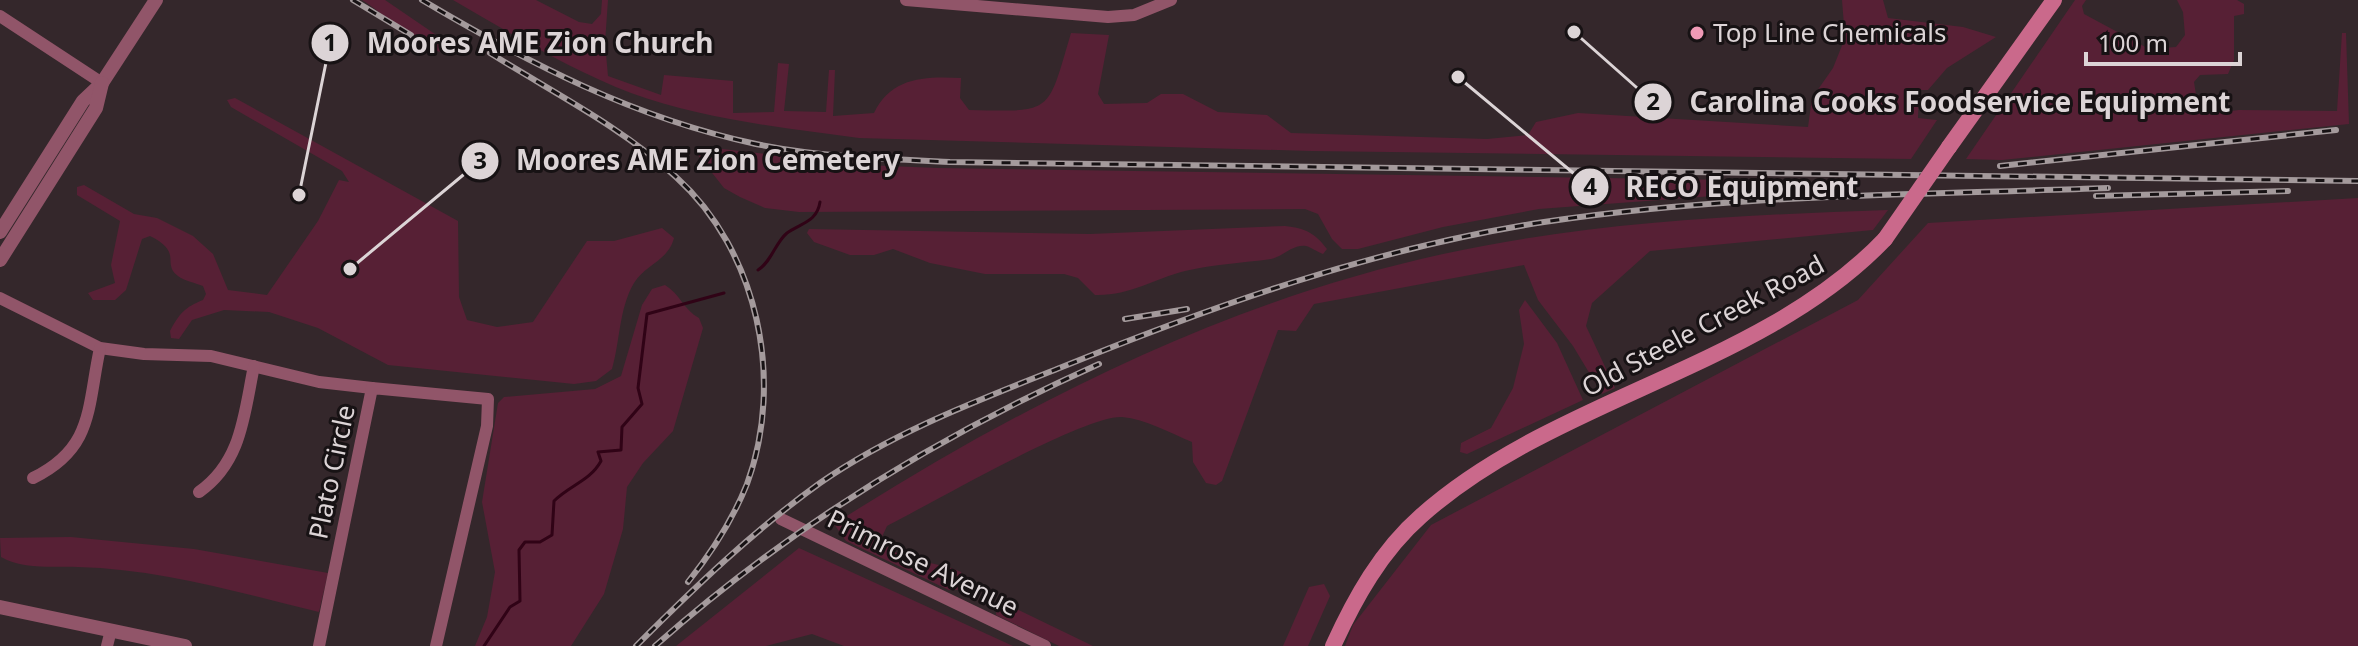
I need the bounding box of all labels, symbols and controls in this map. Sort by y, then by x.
place label: Top Line Chemicals [1713,14,1946,50]
scale bar [2086,16,2240,66]
callout: Moores AME Zion Church [310,17,729,69]
text: Moores AME Zion Church [367,23,713,61]
marker: Top Line Chemicals [1688,24,1706,42]
text: 1 [323,25,337,58]
text: 100 m [2098,26,2168,59]
callout: Carolina Cooks Foodservice Equipment [1633,76,2246,128]
text: Carolina Cooks Foodservice Equipment [1689,82,2231,120]
text: 2 [1646,84,1660,117]
callout: Moores AME Zion Cemetery [460,135,916,187]
text: Moores AME Zion Cemetery [516,140,900,178]
text: 3 [473,143,487,176]
callout: RECO Equipment [1570,161,1874,213]
text: RECO Equipment [1626,167,1858,205]
text: 4 [1583,169,1597,202]
street label: Old Steele Creek Road [1575,246,1830,404]
street label: Plato Circle [299,401,363,542]
street label: Primrose Avenue [822,500,1025,624]

